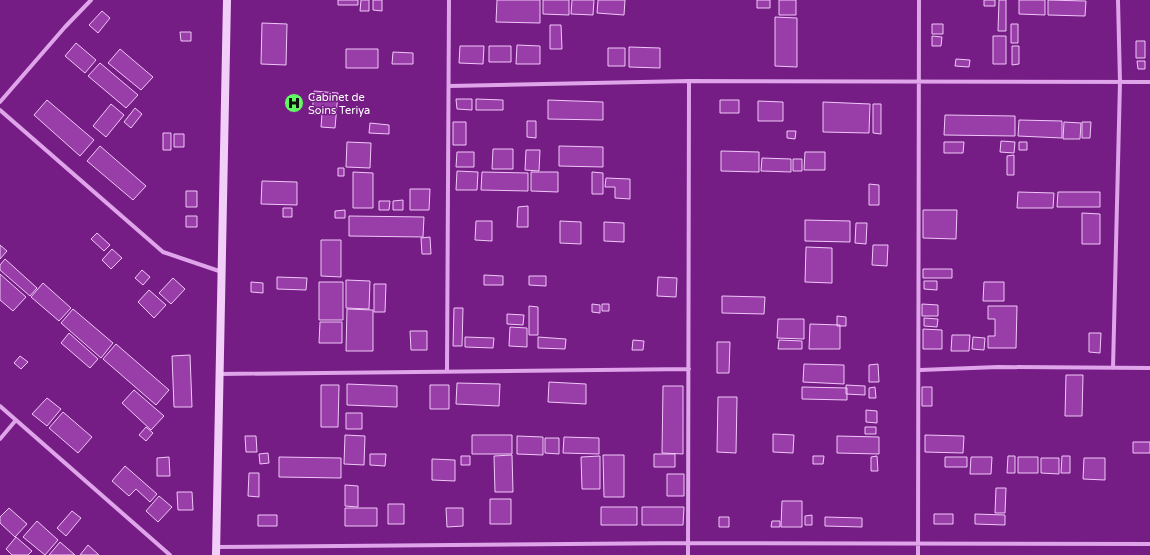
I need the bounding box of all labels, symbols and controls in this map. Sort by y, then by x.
place label: Cabinet de Soins Teriya [308,91,370,117]
hospital icon: Cabinet de Soins Teriya [283,92,305,114]

